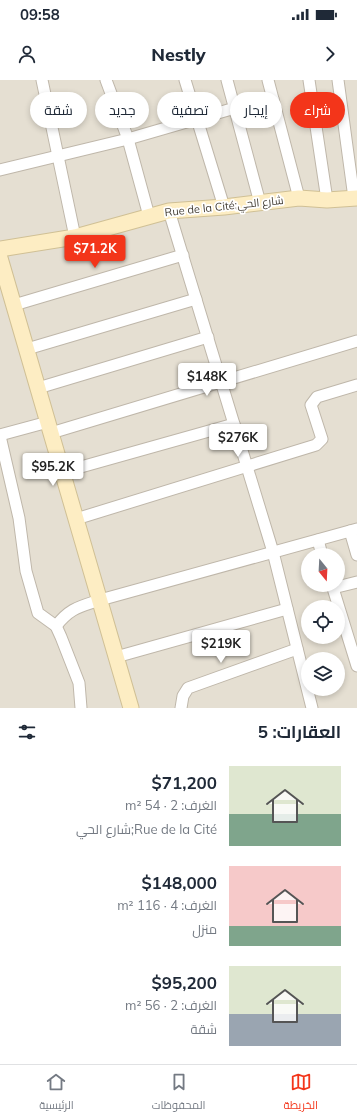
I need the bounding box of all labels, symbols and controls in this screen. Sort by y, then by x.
text: 09:58 [20,5,60,24]
icon: person [16,43,38,65]
text: Nestly [151,43,206,66]
icon: forward [319,43,341,65]
chip: شقة [30,92,87,128]
chip: جديد [95,92,149,128]
chip: تصفية [157,92,222,128]
chip: إيجار [230,92,282,128]
chip: شراء [290,92,345,128]
street label: Rue de la Cité;شارع الحي [164,193,284,221]
pin: $71.2K [62,235,128,269]
text: $71.2K [73,240,117,256]
pin: $148K [179,363,235,397]
text: $148K [187,368,227,384]
pin: $276K [210,424,266,458]
text: $276K [218,429,258,445]
pin: $95.2K [20,453,86,487]
text: $95.2K [31,458,75,474]
north arrow [301,548,345,592]
map controls [301,548,345,696]
button: locate [301,600,345,644]
pin: $219K [193,630,249,664]
text: $219K [201,635,241,651]
button: layers [301,652,345,696]
icon: filters [16,721,38,743]
text: العقارات: 5 [258,721,341,742]
text: $71,200 [152,772,217,793]
icon: home [261,782,309,830]
text: الغرف: 2 · 54 m² [125,797,217,813]
text: Rue de la Cité;شارع الحي [76,821,217,837]
text: $148,000 [141,872,217,893]
icon: home [261,882,309,930]
text: الغرف: 4 · 116 m² [117,897,217,913]
text: منزل [192,921,217,937]
text: $95,200 [152,972,217,993]
icon: home [261,982,309,1030]
text: الغرف: 2 · 56 m² [125,997,217,1013]
text: شقة [190,1021,217,1037]
tab: الرئيسية [39,1071,74,1115]
tab: المحفوظات [152,1071,205,1115]
tab: الخريطة [284,1071,318,1115]

